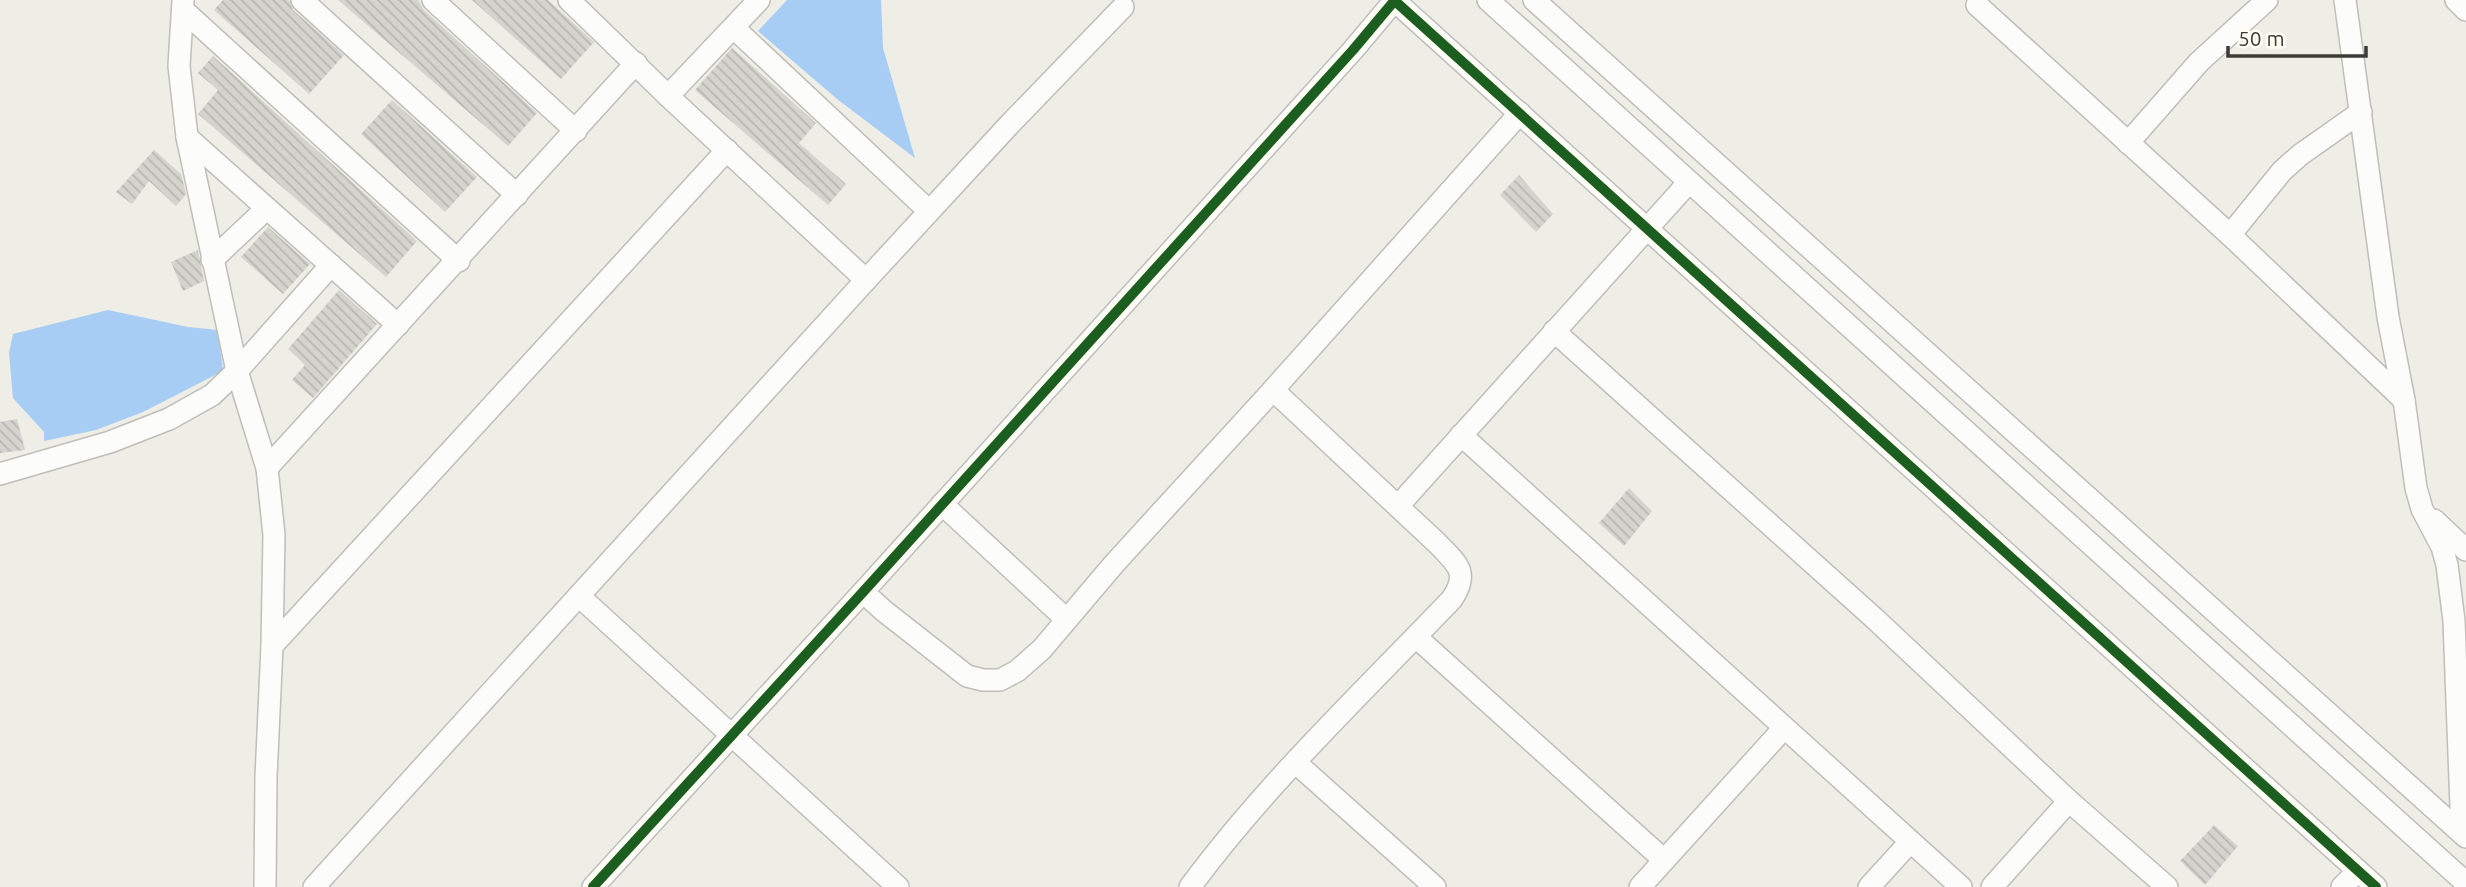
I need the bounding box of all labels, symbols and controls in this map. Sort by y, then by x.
scale bar [2228,14,2366,58]
text: 50 m [2238,26,2285,50]

